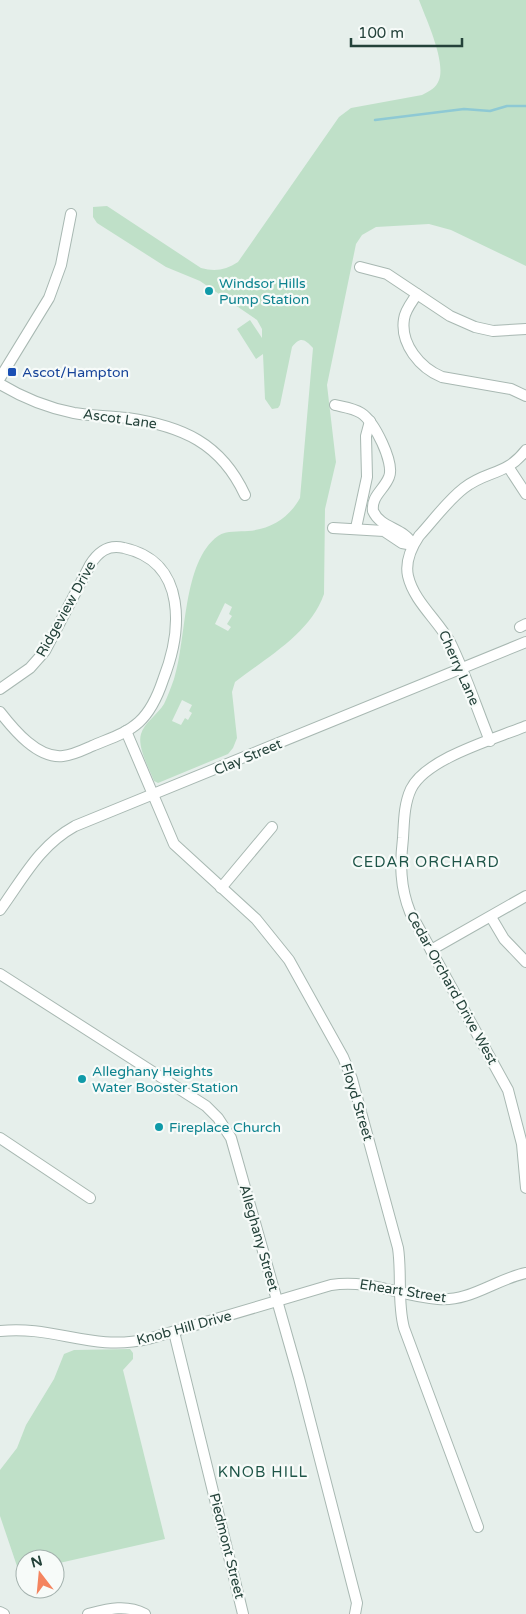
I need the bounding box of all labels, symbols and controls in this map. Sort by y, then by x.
scale bar [351,15,462,47]
text: 100 m [358,24,404,42]
place label: Windsor Hills Pump Station [219,275,309,308]
marker: Windsor Hills Pump Station [203,285,215,297]
place label: Ascot/Hampton [22,364,129,381]
marker: Ascot/Hampton [6,366,18,378]
street label: Ascot Lane [82,405,158,433]
street label: Ridgeview Drive [33,558,99,660]
street label: Cherry Lane [435,628,483,708]
street label: Clay Street [211,735,285,779]
district label: CEDAR ORCHARD [352,853,500,871]
street label: Cedar Orchard Drive West [403,908,502,1068]
street label: Floyd Street [337,1061,377,1143]
place label: Alleghany Heights Water Booster Station [92,1063,238,1096]
marker: Alleghany Heights Water Booster Station [76,1073,88,1085]
place label: Fireplace Church [169,1119,281,1136]
marker: Fireplace Church [153,1121,165,1133]
street label: Alleghany Street [236,1183,283,1294]
street label: Eheart Street [358,1276,448,1306]
street label: Knob Hill Drive [135,1307,234,1349]
district label: KNOB HILL [218,1463,308,1481]
street label: Piedmont Street [206,1491,249,1601]
north arrow [15,1549,65,1599]
text: N [29,1552,44,1572]

